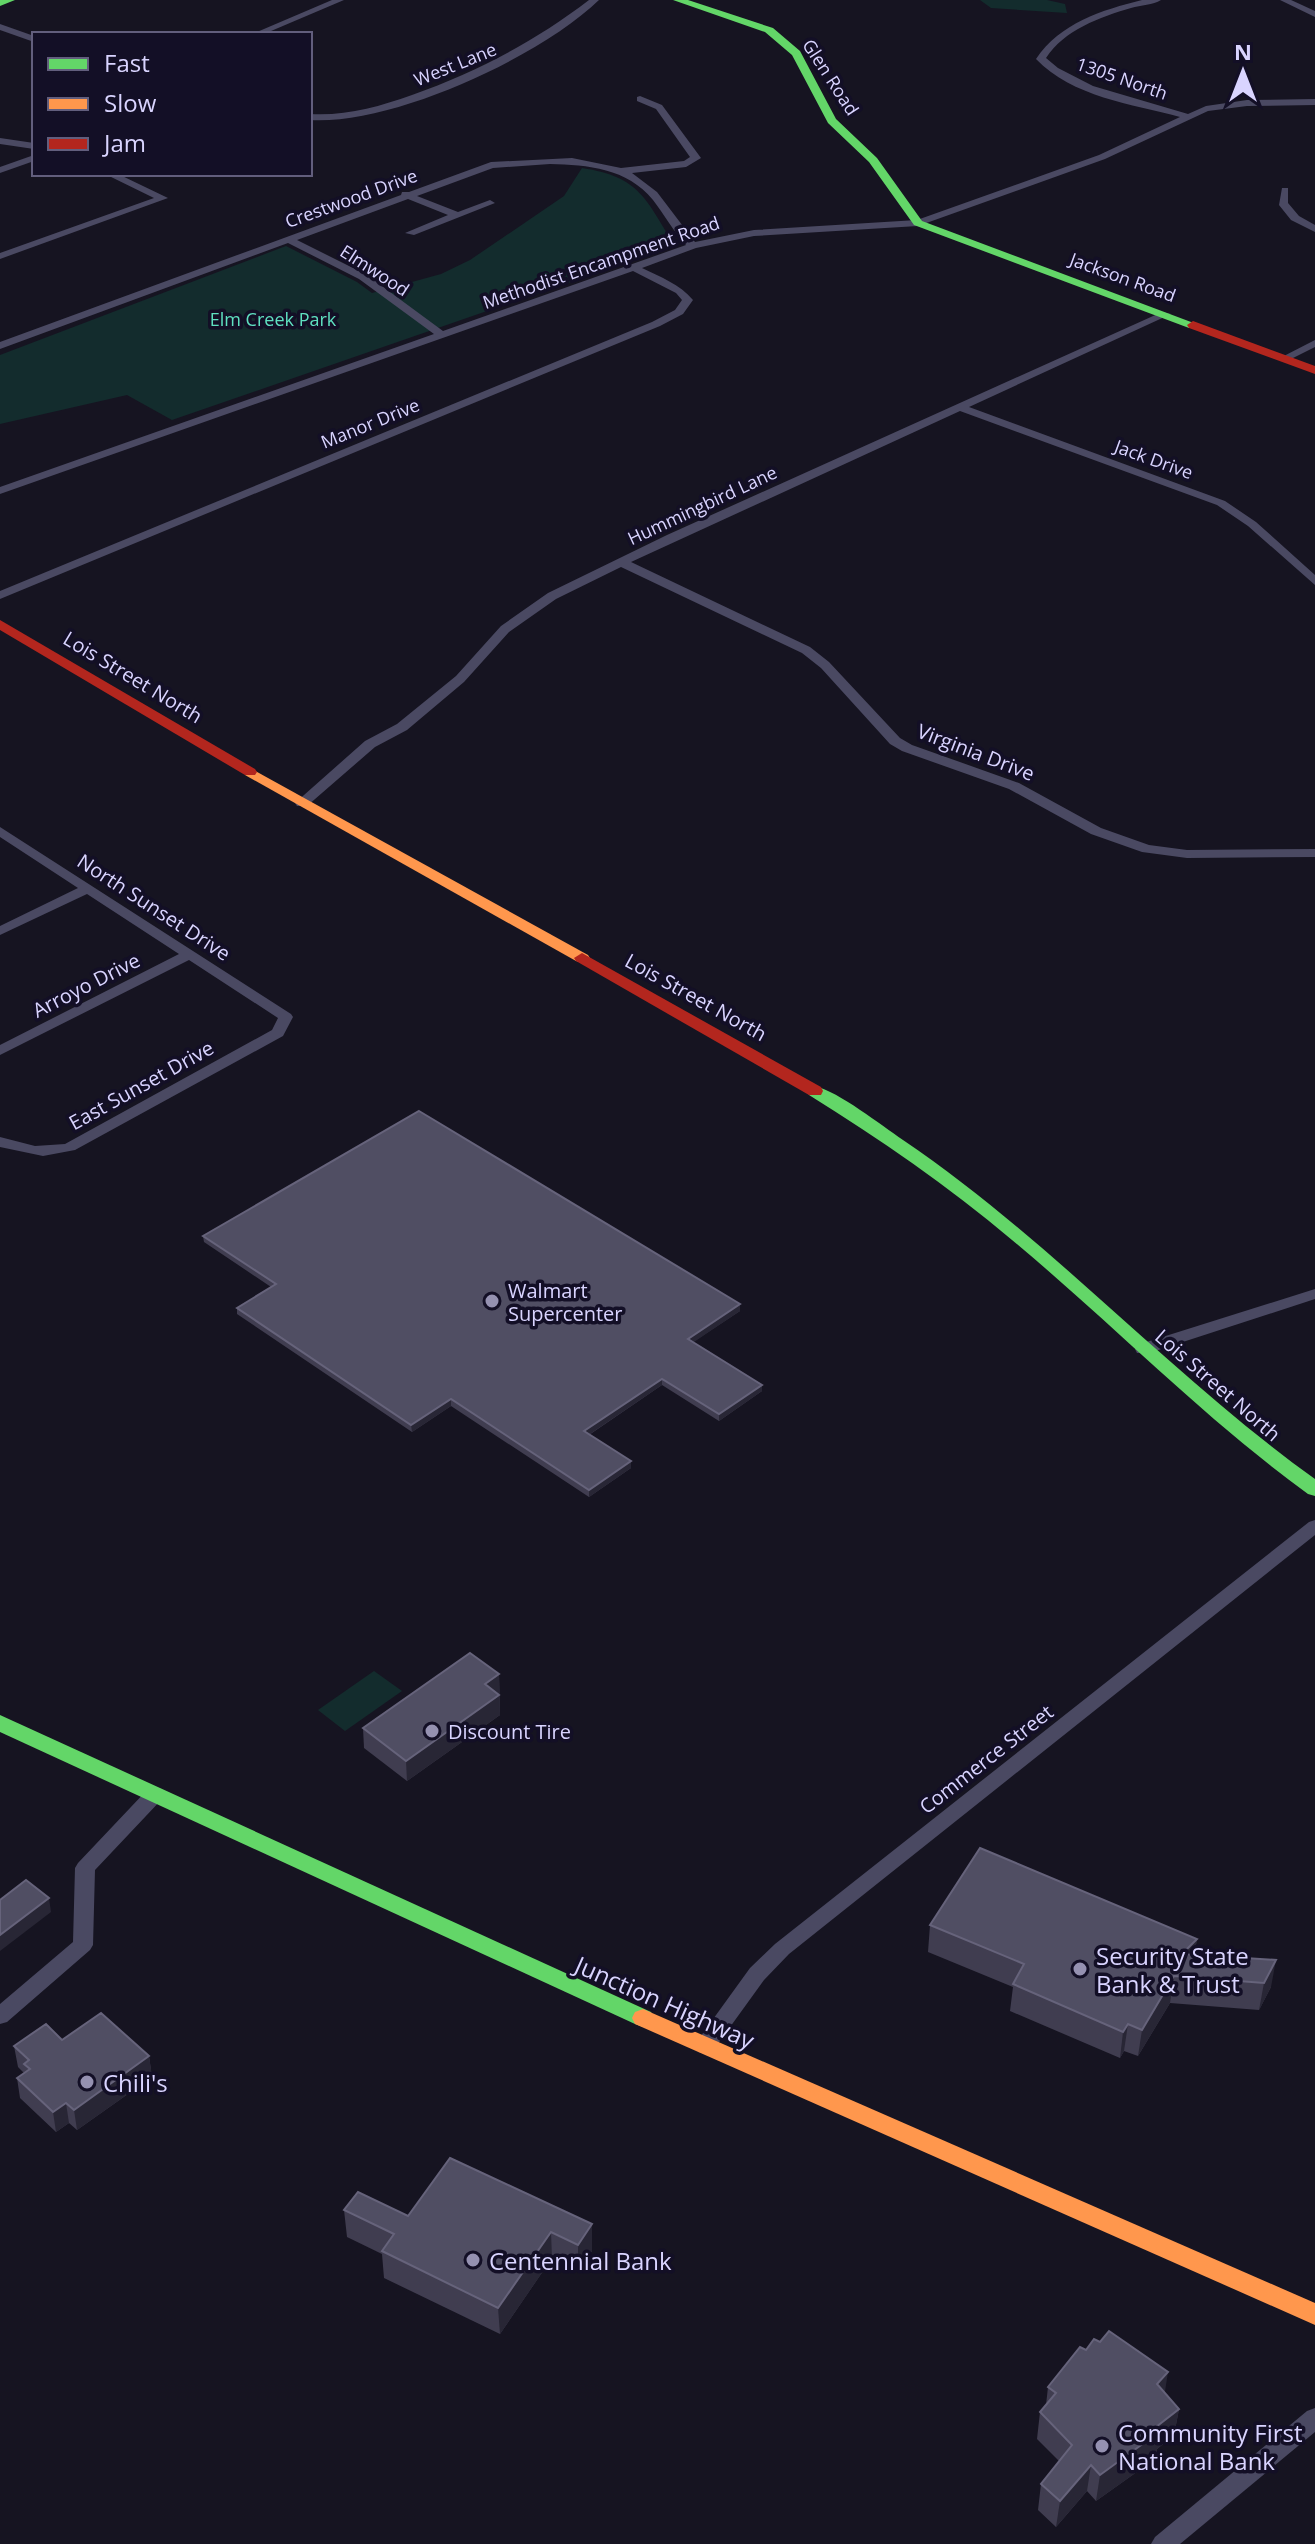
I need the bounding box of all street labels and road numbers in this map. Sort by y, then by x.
street label: Glen Road [797,34,865,120]
street label: West Lane [410,37,500,91]
street label: 1305 North [1073,51,1171,105]
street label: Crestwood Drive [282,163,420,233]
street label: Methodist Encampment Road [479,210,723,314]
street label: Elmwood [336,239,414,301]
street label: Jackson Road [1065,246,1179,307]
street label: Manor Drive [317,392,423,454]
street label: Jack Drive [1110,433,1196,484]
street label: Hummingbird Lane [623,460,781,550]
street label: Lois Street North [58,625,208,729]
street label: Virginia Drive [913,717,1039,787]
street label: North Sunset Drive [72,847,236,967]
street label: Arroyo Drive [28,946,144,1024]
street label: Lois Street North [620,947,772,1047]
street label: East Sunset Drive [64,1034,218,1136]
street label: Lois Street North [1150,1323,1286,1447]
street label: Commerce Street [913,1698,1059,1820]
street label: Junction Highway [568,1947,761,2057]

